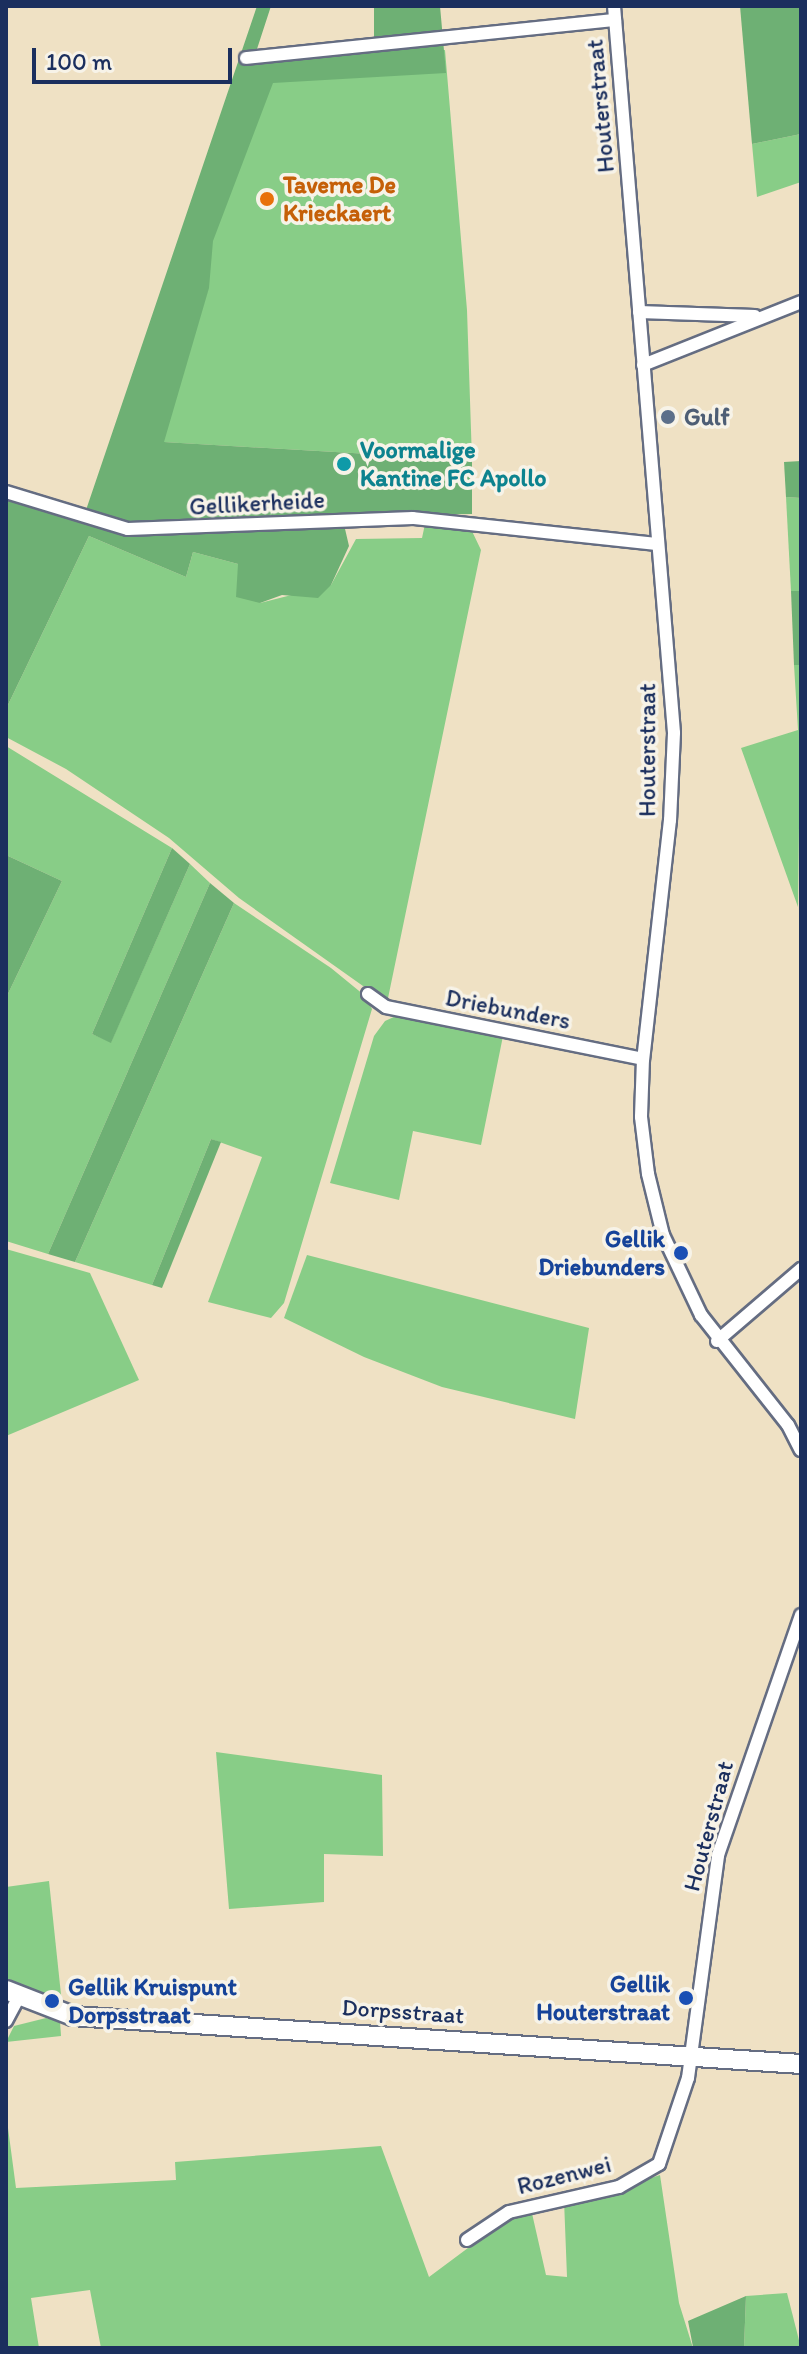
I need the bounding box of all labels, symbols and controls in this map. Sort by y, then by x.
scale bar [36,32,236,82]
street label: Houterstraat [580,38,620,174]
text: 100 m [46,47,112,76]
place label: Taverne De Krieckaert [283,171,396,227]
marker: Taverne De Krieckaert [258,190,276,208]
place label: Gulf [684,403,730,431]
marker: Gulf [659,408,677,426]
place label: Voormalige Kantine FC Apollo [360,436,546,492]
marker: Voormalige Kantine FC Apollo [335,455,353,473]
street label: Gellikerheide [188,485,326,521]
street label: Houterstraat [633,683,661,817]
street label: Driebunders [443,983,573,1035]
place label: Gellik Driebunders [538,1225,665,1281]
marker: Gellik Driebunders [672,1244,690,1262]
street label: Houterstraat [677,1758,739,1894]
place label: Gellik Houterstraat [536,1970,670,2026]
place label: Gellik Kruispunt Dorpsstraat [68,1973,237,2029]
marker: Gellik Houterstraat [677,1989,695,2007]
marker: Gellik Kruispunt Dorpsstraat [43,1992,61,2010]
street label: Dorpsstraat [341,1992,465,2030]
street label: Rozenwei [514,2149,614,2201]

